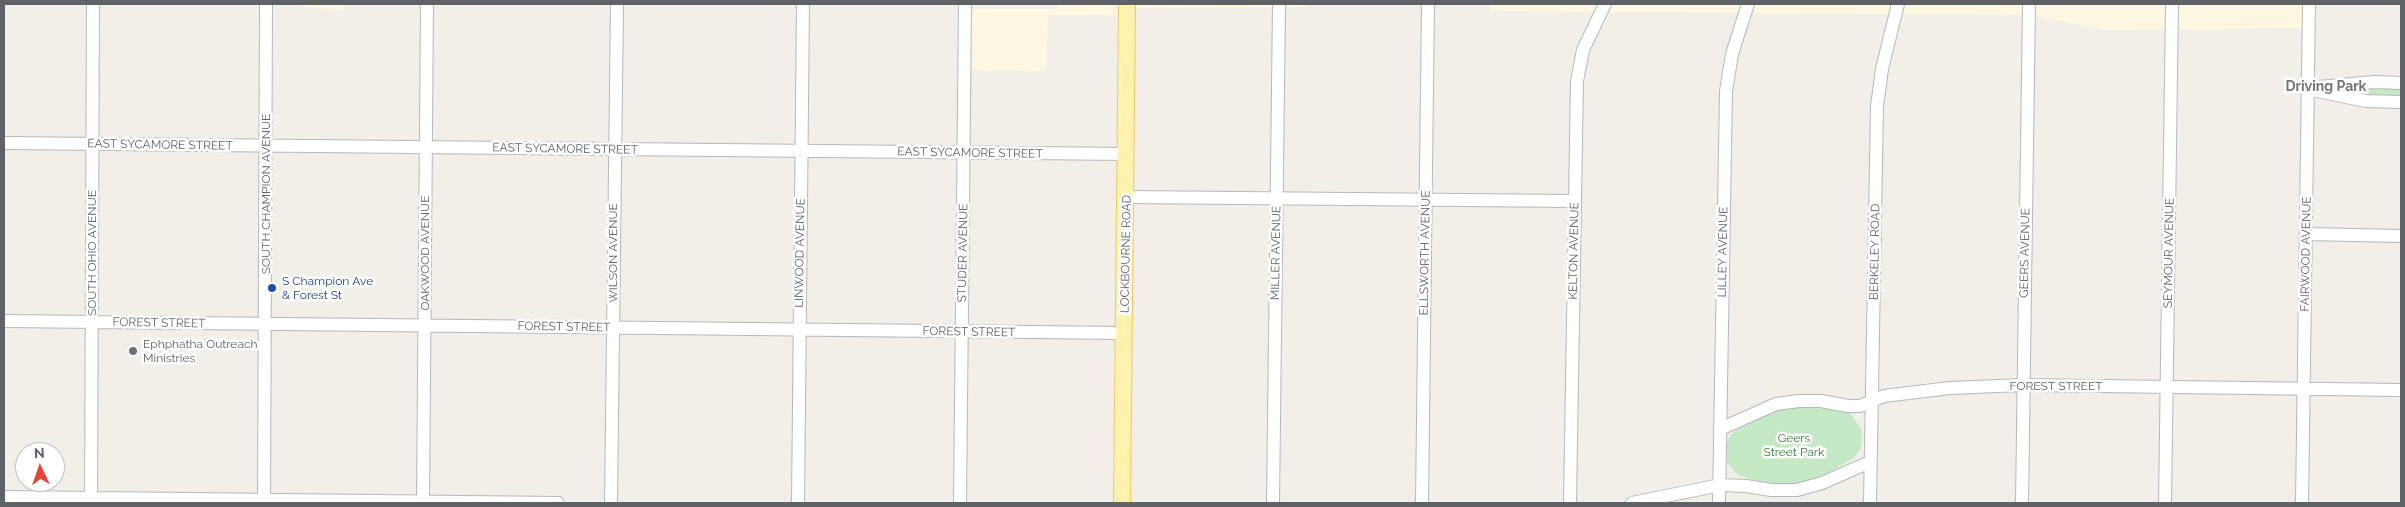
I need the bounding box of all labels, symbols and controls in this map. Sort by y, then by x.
district label: Driving Park [2286,79,2366,95]
street label: SOUTH CHAMPION AVENUE [259,114,273,274]
street label: EAST SYCAMORE STREET [87,137,233,153]
street label: EAST SYCAMORE STREET [492,141,638,157]
street label: EAST SYCAMORE STREET [897,145,1043,161]
street label: SOUTH OHIO AVENUE [85,190,99,316]
street label: ELLSWORTH AVENUE [1417,190,1433,316]
street label: LOCKBOURNE ROAD [1118,195,1134,313]
street label: OAKWOOD AVENUE [418,196,432,310]
street label: FAIRWOOD AVENUE [2298,196,2314,312]
street label: LINWOOD AVENUE [792,198,808,308]
street label: SEYMOUR AVENUE [2161,198,2177,308]
street label: KELTON AVENUE [1566,202,1582,300]
street label: WILSON AVENUE [606,203,620,303]
street label: STUDER AVENUE [955,203,971,303]
street label: BERKELEY ROAD [1867,204,1883,300]
street label: MILLER AVENUE [1268,206,1284,300]
street label: LILLEY AVENUE [1715,207,1731,297]
street label: GEERS AVENUE [2017,208,2033,298]
place label: S Champion Ave & Forest St [282,274,373,302]
marker: S Champion Ave & Forest St [266,282,278,294]
street label: FOREST STREET [112,315,206,331]
street label: FOREST STREET [517,319,611,335]
street label: FOREST STREET [922,324,1016,340]
place label: Ephphatha Outreach Ministries [143,337,257,365]
marker: Ephphatha Outreach Ministries [127,345,139,357]
street label: FOREST STREET [2009,379,2103,393]
park label: Geers Street Park [1764,431,1824,459]
north arrow [15,442,65,492]
text: N [34,445,45,461]

